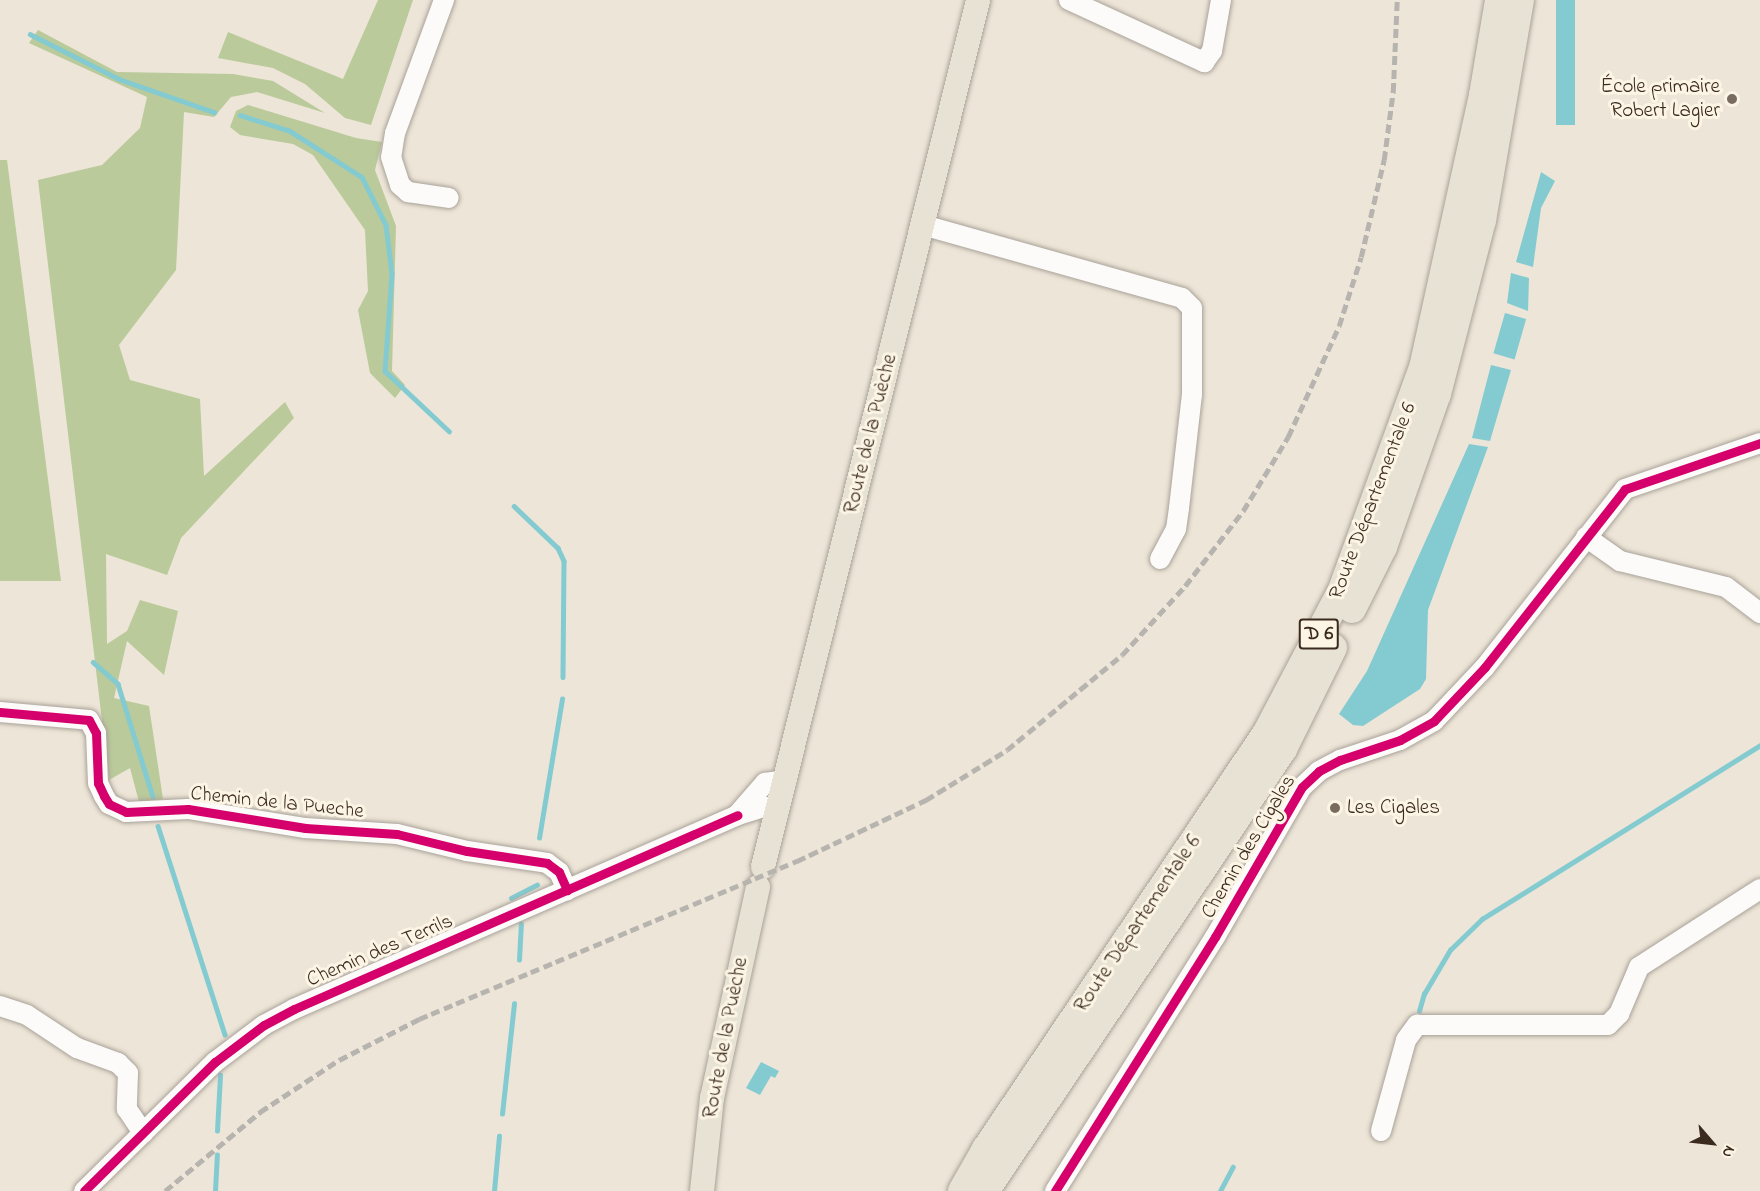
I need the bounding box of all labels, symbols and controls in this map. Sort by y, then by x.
place label: École primaire Robert Lagier [1600,74,1720,124]
marker: École primaire Robert Lagier [1725,92,1739,106]
street label: Route de la Puèche [839,352,903,516]
street label: Route Départementale 6 [1324,399,1422,603]
road number: D 6 [1298,617,1340,651]
street label: Chemin des Cigales [1196,770,1302,924]
street label: Chemin de la Pueche [189,781,365,825]
place label: Les Cigales [1347,795,1440,821]
marker: Les Cigales [1328,801,1342,815]
street label: Route Départementale 6 [1069,830,1207,1018]
street label: Chemin des Terrils [303,909,457,993]
street label: Route de la Puèche [698,955,754,1121]
north arrow [1682,1113,1742,1173]
text: N [1715,1141,1741,1162]

